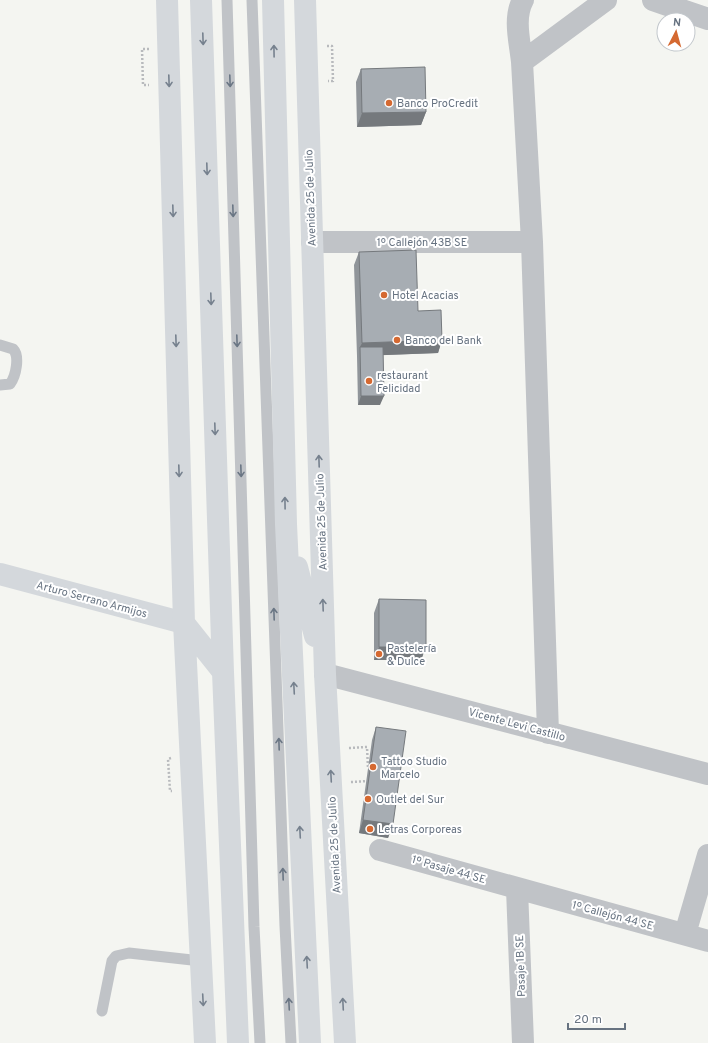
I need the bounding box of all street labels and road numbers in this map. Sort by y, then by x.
street label: Avenida 25 de Julio [302,149,320,247]
street label: 1º Callejón 43B SE [377,236,467,250]
street label: Avenida 25 de Julio [313,473,331,571]
street label: Arturo Serrano Armijos [35,578,149,622]
street label: Vicente Levi Castillo [467,705,567,745]
street label: Avenida 25 de Julio [325,796,345,894]
street label: 1º Pasaje 44 SE [410,853,487,887]
street label: 1º Callejón 44 SE [571,898,655,934]
street label: Pasaje 1B SE [513,935,529,997]

